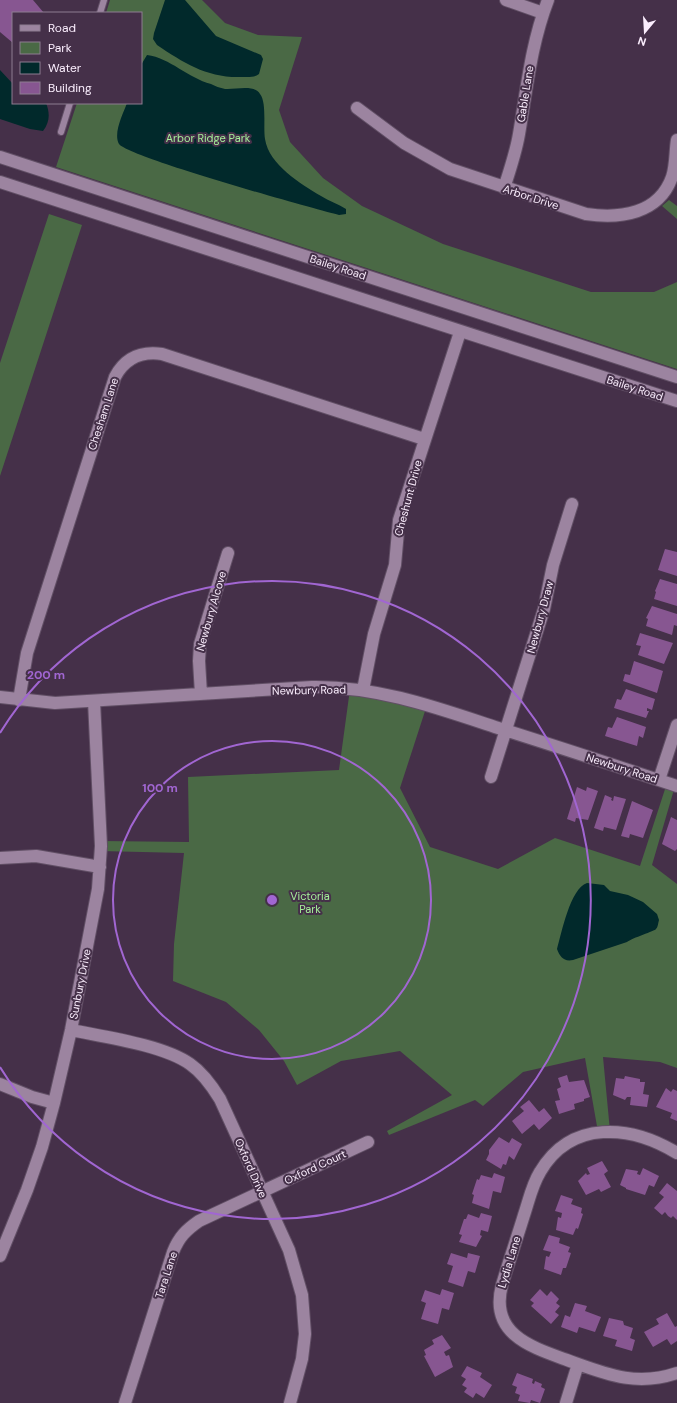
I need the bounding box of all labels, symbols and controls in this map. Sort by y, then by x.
legend [12,12,142,104]
north arrow [625,12,665,52]
text: Road [48,20,76,36]
text: N [636,34,648,49]
text: Park [48,40,72,56]
text: Water [48,60,82,76]
street label: Gable Lane [514,65,536,123]
text: Building [48,80,92,96]
park label: Arbor Ridge Park [166,131,251,145]
street label: Arbor Drive [501,181,561,213]
street label: Bailey Road [308,251,368,283]
street label: Bailey Road [605,372,665,404]
street label: Chesham Lane [85,376,121,452]
street label: Cheshunt Drive [391,458,425,538]
street label: Newbury Alcove [193,569,229,653]
street label: Newbury Draw [524,579,557,655]
text: 200 m [27,667,65,683]
street label: Newbury Road [272,682,346,698]
street label: Newbury Road [585,750,659,786]
text: 100 m [142,780,178,796]
park label: Victoria Park [290,889,330,916]
centre of rings [265,893,279,907]
street label: Sunbury Drive [66,948,94,1020]
street label: Oxford Drive [232,1136,270,1200]
street label: Oxford Court [282,1147,348,1187]
street label: Lydia Lane [494,1234,524,1290]
street label: Tara Lane [152,1250,180,1300]

